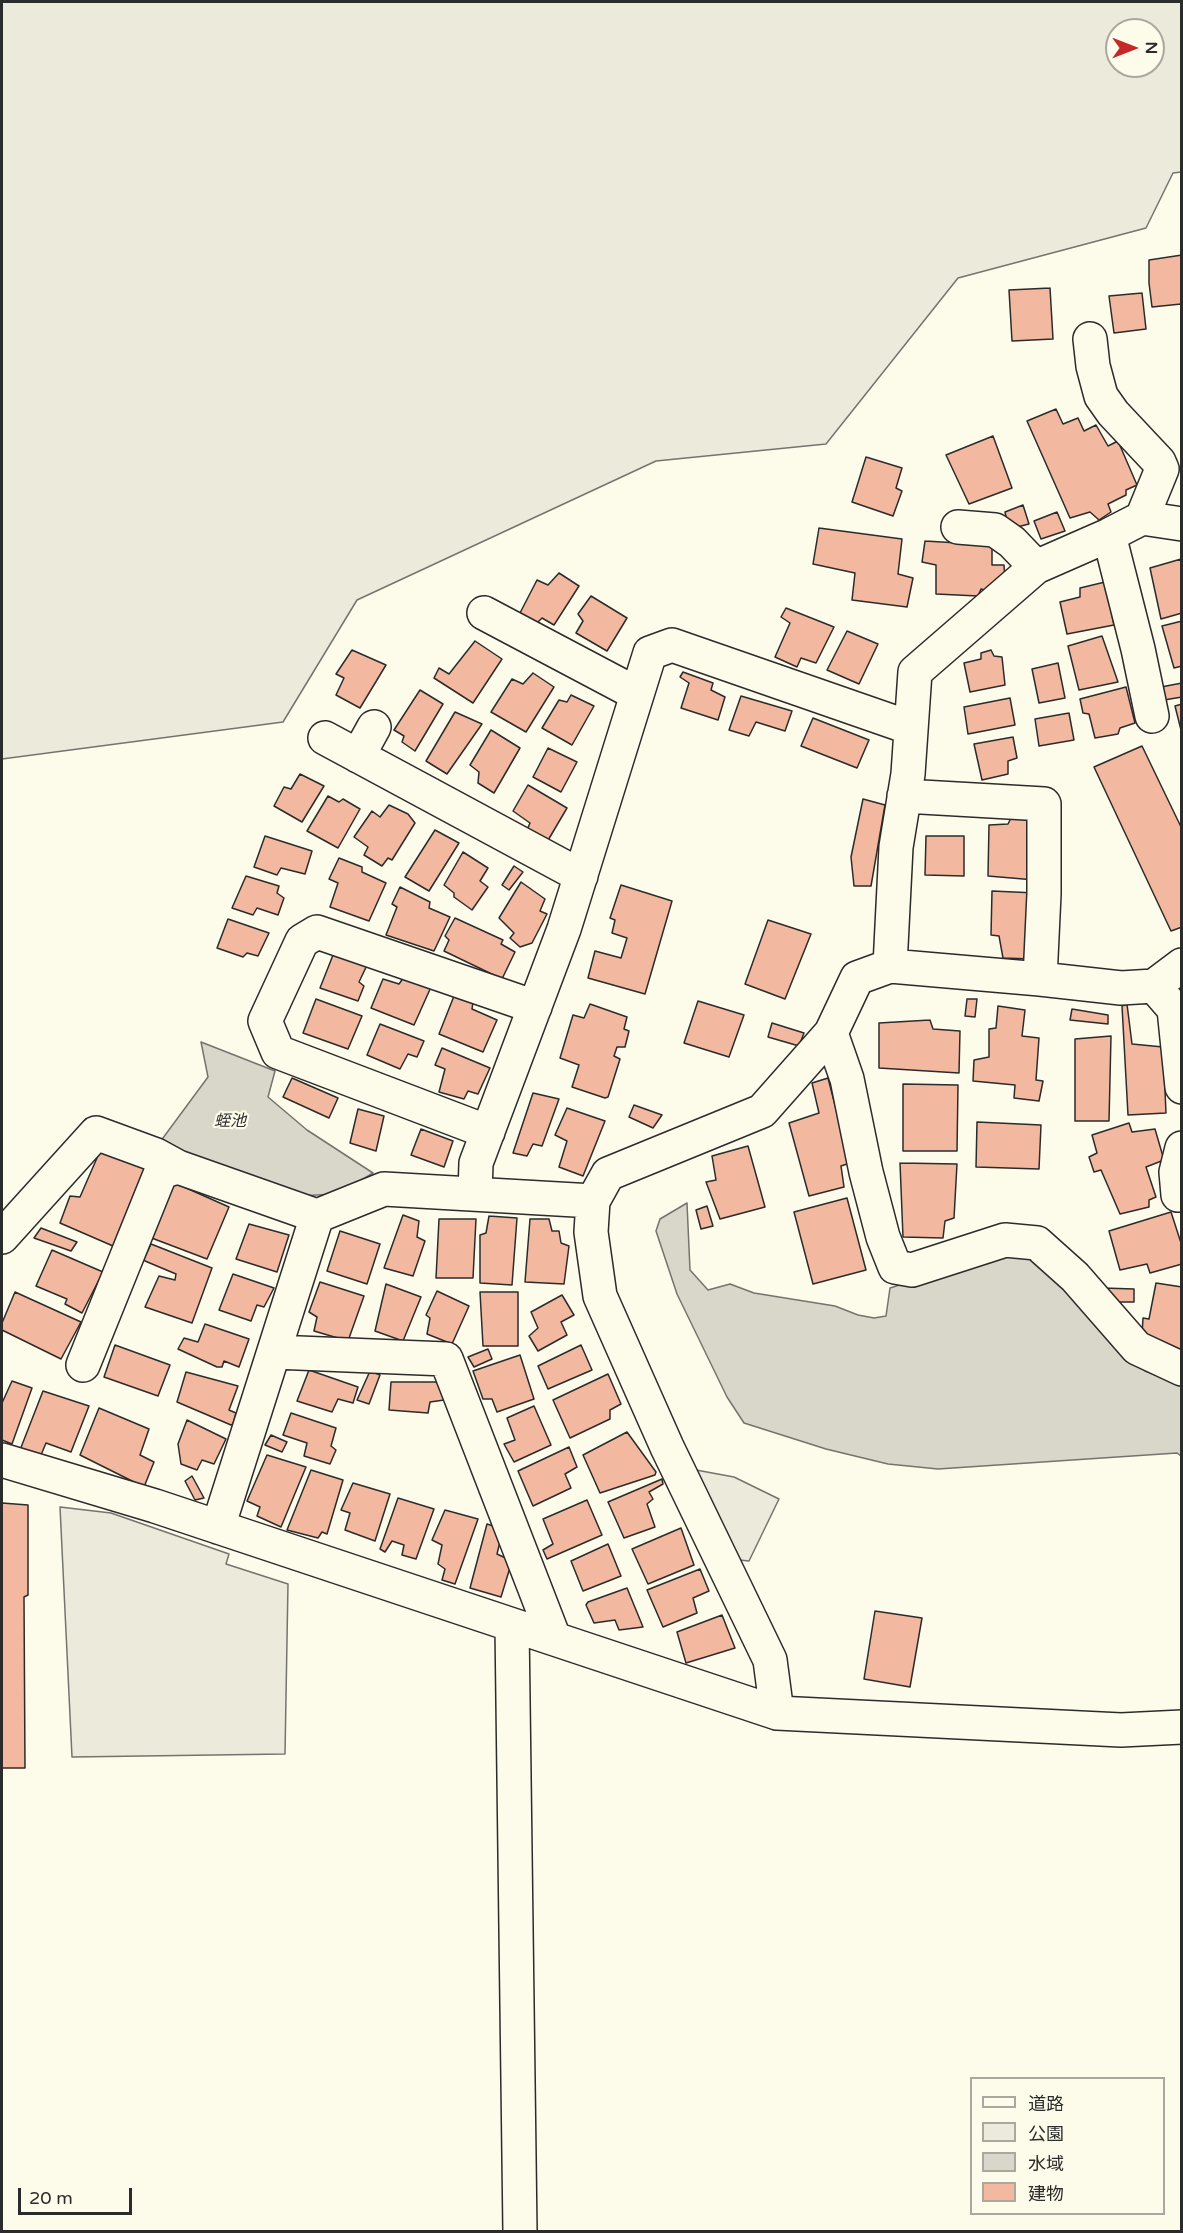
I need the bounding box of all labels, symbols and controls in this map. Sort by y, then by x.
north arrow [1105,18,1165,78]
text: N [1141,42,1161,54]
water label: 蛭池 [214,1112,246,1132]
legend [970,2077,1165,2215]
text: 道路 [1028,2093,1064,2115]
text: 公園 [1028,2123,1064,2145]
text: 水域 [1028,2153,1064,2175]
scale bar [21,2176,135,2214]
text: 建物 [1028,2183,1064,2205]
text: 20 m [29,2187,73,2209]

